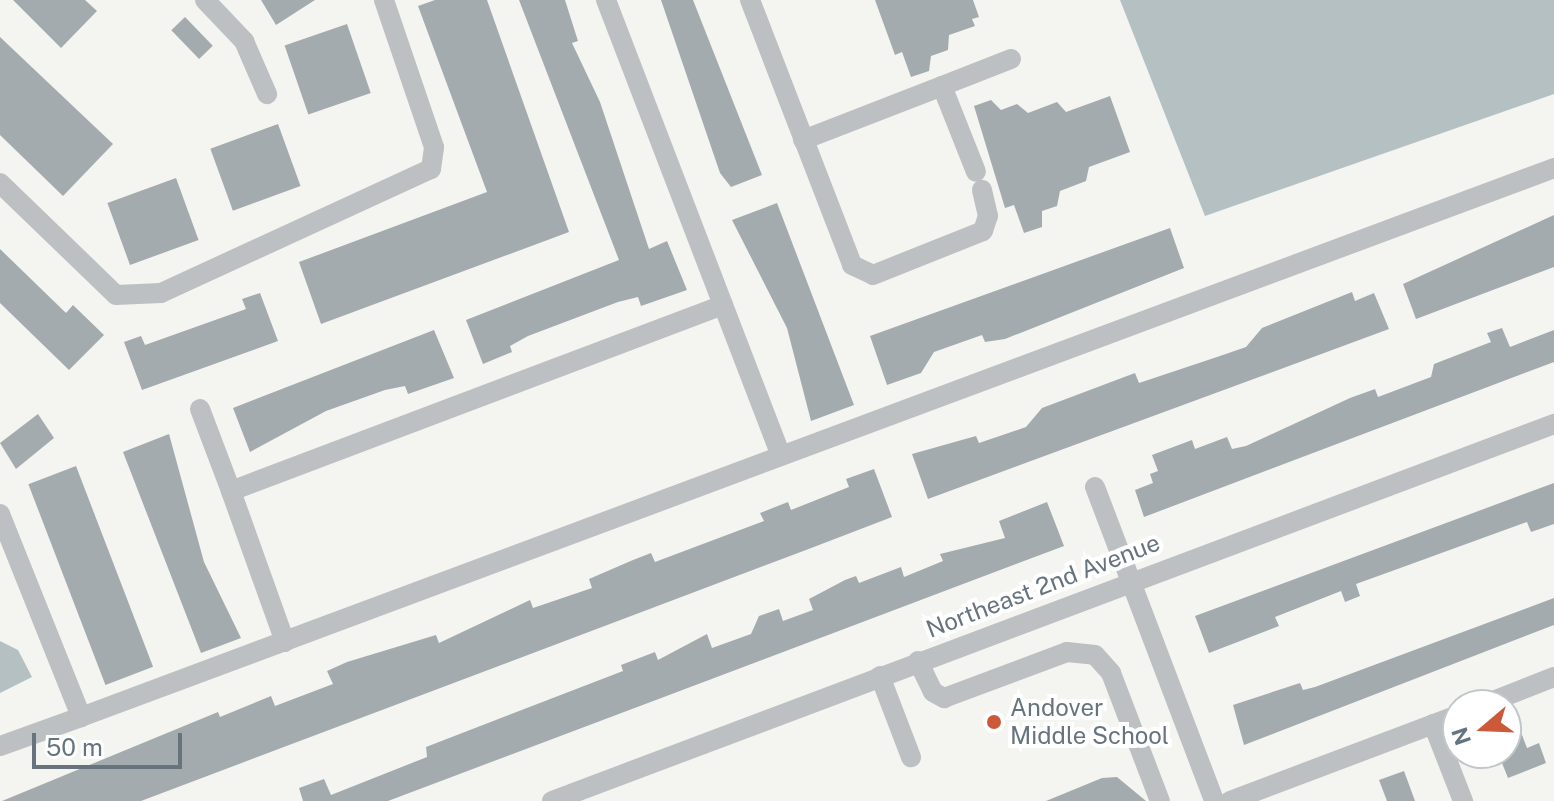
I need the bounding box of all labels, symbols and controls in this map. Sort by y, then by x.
street label: Northeast 2nd Avenue [922,528,1164,644]
north arrow [1442,689,1522,769]
place label: Andover Middle School [1010,694,1169,750]
marker: Andover Middle School [985,713,1003,731]
scale bar [36,717,186,767]
text: N [1446,724,1476,749]
text: 50 m [46,733,103,761]

